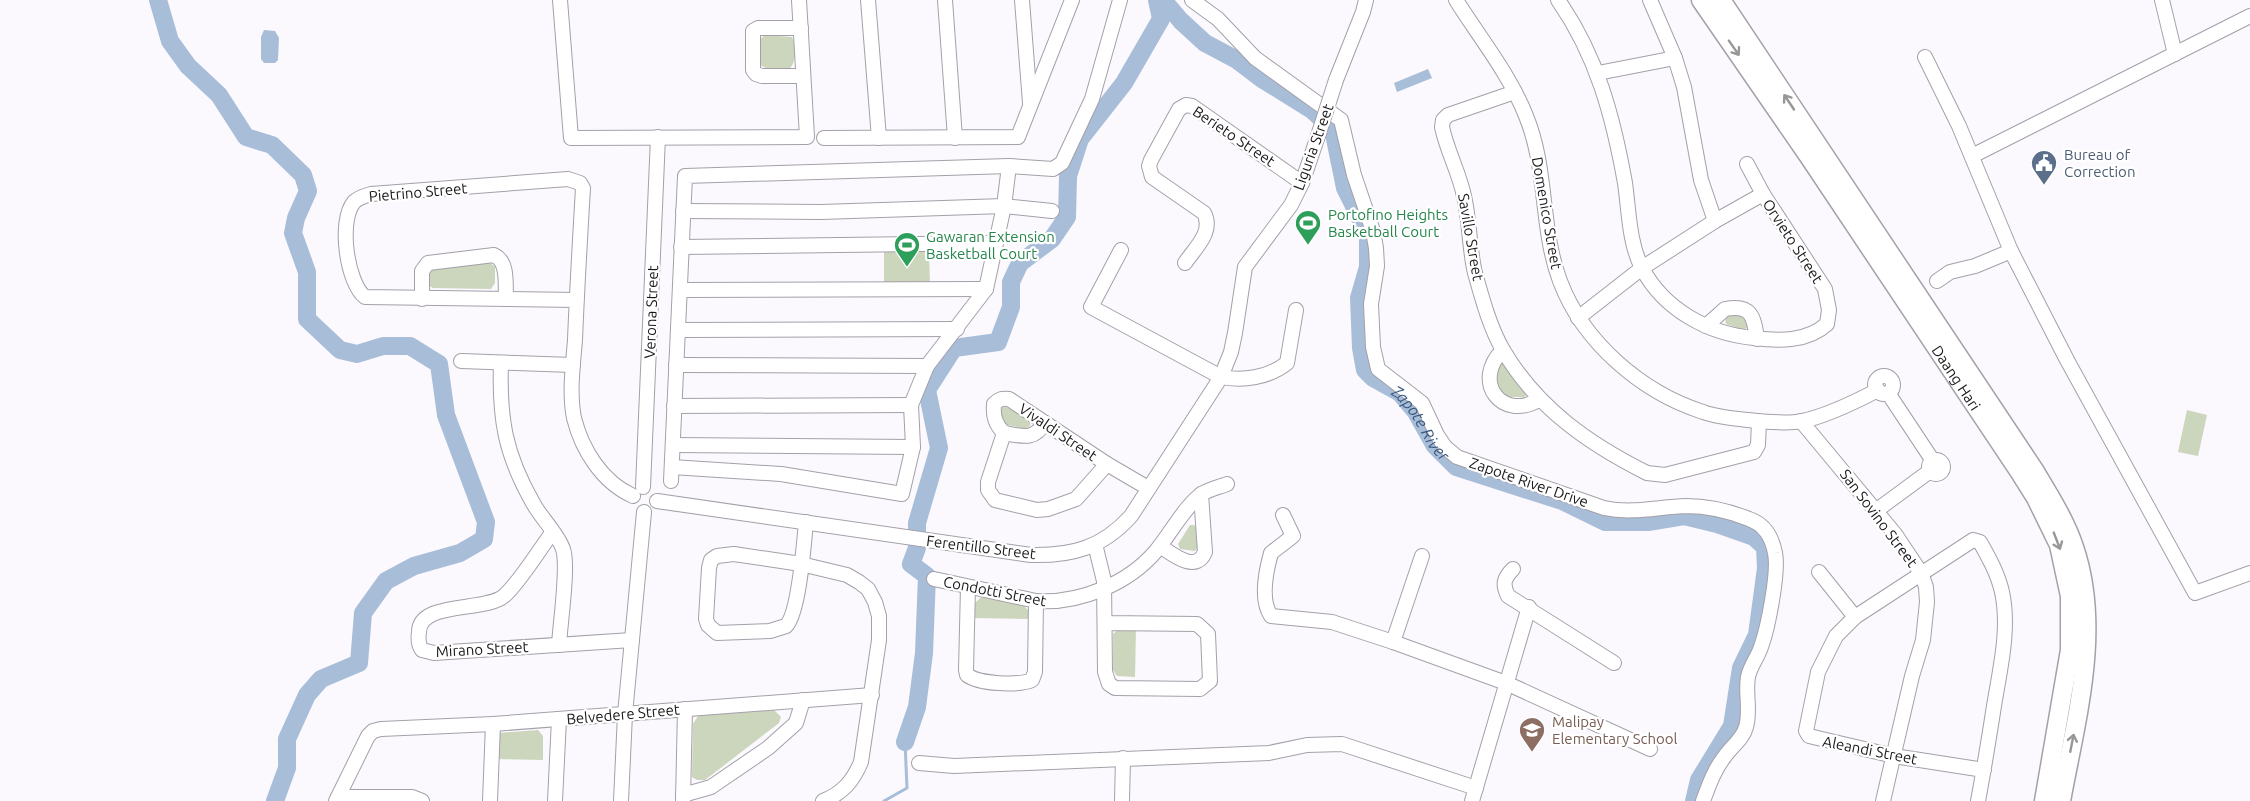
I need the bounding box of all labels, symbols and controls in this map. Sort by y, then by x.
one-way arrow [1728,39,1740,56]
one-way arrow [1782,94,1794,111]
street label: Liguria Street [1289,101,1337,193]
street label: Berieto Street [1190,102,1278,170]
place label: Bureau of Correction [2064,146,2135,180]
public building icon: Bureau of Correction [2029,148,2059,186]
street label: Domenico Street [1529,155,1565,271]
street label: Pietrino Street [368,179,468,205]
street label: Savillo Street [1455,192,1487,282]
street label: Orvieto Street [1759,196,1827,286]
place label: Portofino Heights Basketball Court [1328,206,1448,240]
sports icon: Portofino Heights Basketball Court [1293,208,1323,246]
place label: Gawaran Extension Basketball Court [926,228,1055,262]
sports icon: Gawaran Extension Basketball Court [892,230,922,268]
street label: Verona Street [641,265,661,359]
street label: Daang Hari [1929,342,1984,413]
water label: Zapote River [1388,381,1454,465]
street label: Vivaldi Street [1016,400,1100,464]
street label: Zapote River Drive [1467,454,1591,510]
street label: San Sovino Street [1837,466,1921,570]
one-way arrow [2052,531,2063,550]
street label: Ferentillo Street [925,532,1037,562]
street label: Condotti Street [942,573,1048,609]
street label: Mirano Street [435,638,529,660]
street label: Belvedere Street [566,701,680,727]
place label: Malipay Elementary School [1552,713,1678,747]
school or university icon: Malipay Elementary School [1517,715,1547,753]
street label: Aleandi Street [1821,732,1919,768]
one-way arrow [2067,734,2078,754]

